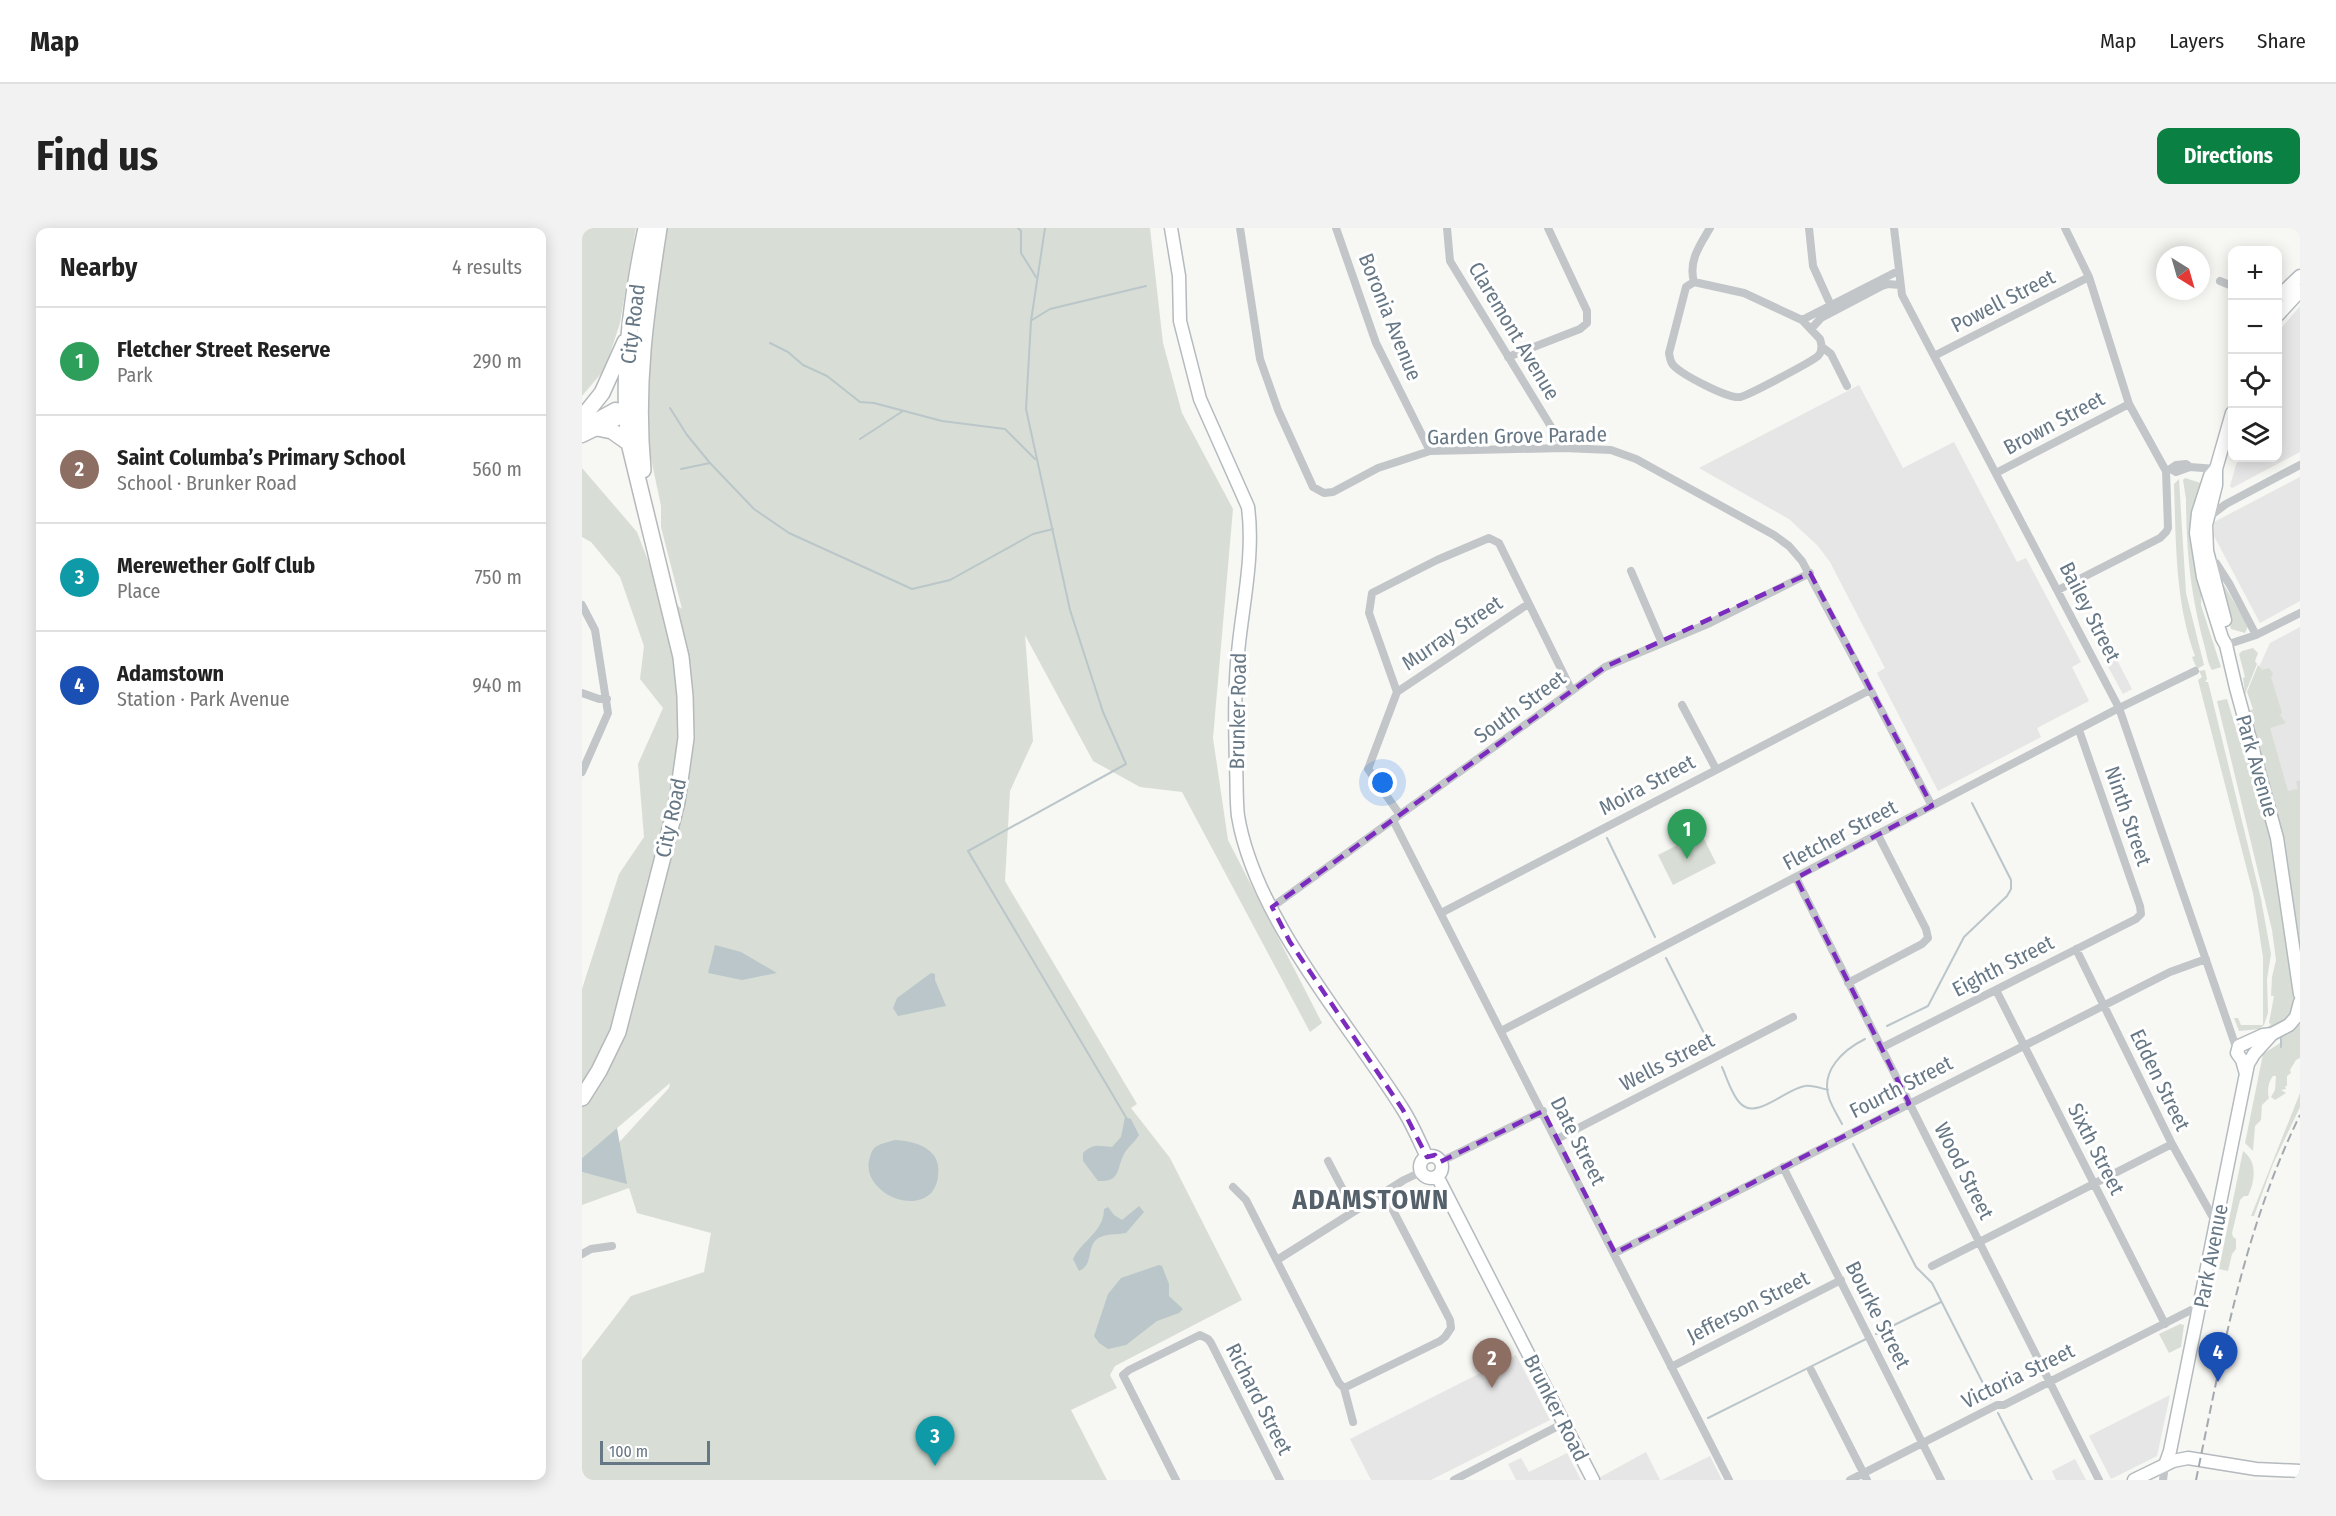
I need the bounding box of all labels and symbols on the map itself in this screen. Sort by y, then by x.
north arrow [2156,246,2210,300]
street label: Boronia Avenue [1353,250,1427,384]
street label: Claremont Avenue [1463,257,1565,405]
street label: Powell Street [1947,264,2059,338]
street label: City Road [615,282,651,366]
street label: Brown Street [1999,385,2109,460]
street label: Garden Grove Parade [1427,421,1607,451]
street label: Bailey Street [2054,558,2126,666]
street label: Murray Street [1397,590,1507,676]
street label: Brunker Road [1224,652,1252,770]
street label: South Street [1469,665,1571,749]
street label: Park Avenue [2230,712,2284,820]
street label: Moira Street [1595,749,1699,821]
street label: Ninth Street [2099,763,2157,869]
your location [1368,768,1397,797]
street label: City Road [650,776,692,860]
street label: Fletcher Street [1778,794,1902,876]
pin: 1 [1668,810,1706,859]
street label: Eighth Street [1948,929,2058,1003]
street label: Edden Street [2124,1025,2196,1135]
street label: Wells Street [1615,1027,1719,1097]
street label: Fourth Street [1845,1050,1957,1124]
street label: Date Street [1545,1092,1611,1190]
street label: Sixth Street [2062,1099,2130,1199]
street label: Wood Street [1928,1118,2000,1224]
district label: ADAMSTOWN [1291,1184,1450,1216]
street label: Park Avenue [2188,1202,2234,1310]
street label: Bourke Street [1840,1257,1916,1373]
street label: Jefferson Street [1682,1265,1814,1349]
pin: 4 [2198,1332,2238,1382]
pin: 2 [1472,1338,1512,1388]
street label: Victoria Street [1957,1338,2079,1414]
street label: Richard Street [1220,1339,1298,1459]
street label: Brunker Road [1518,1350,1594,1466]
pin: 3 [916,1416,954,1466]
scale bar [600,1438,710,1466]

